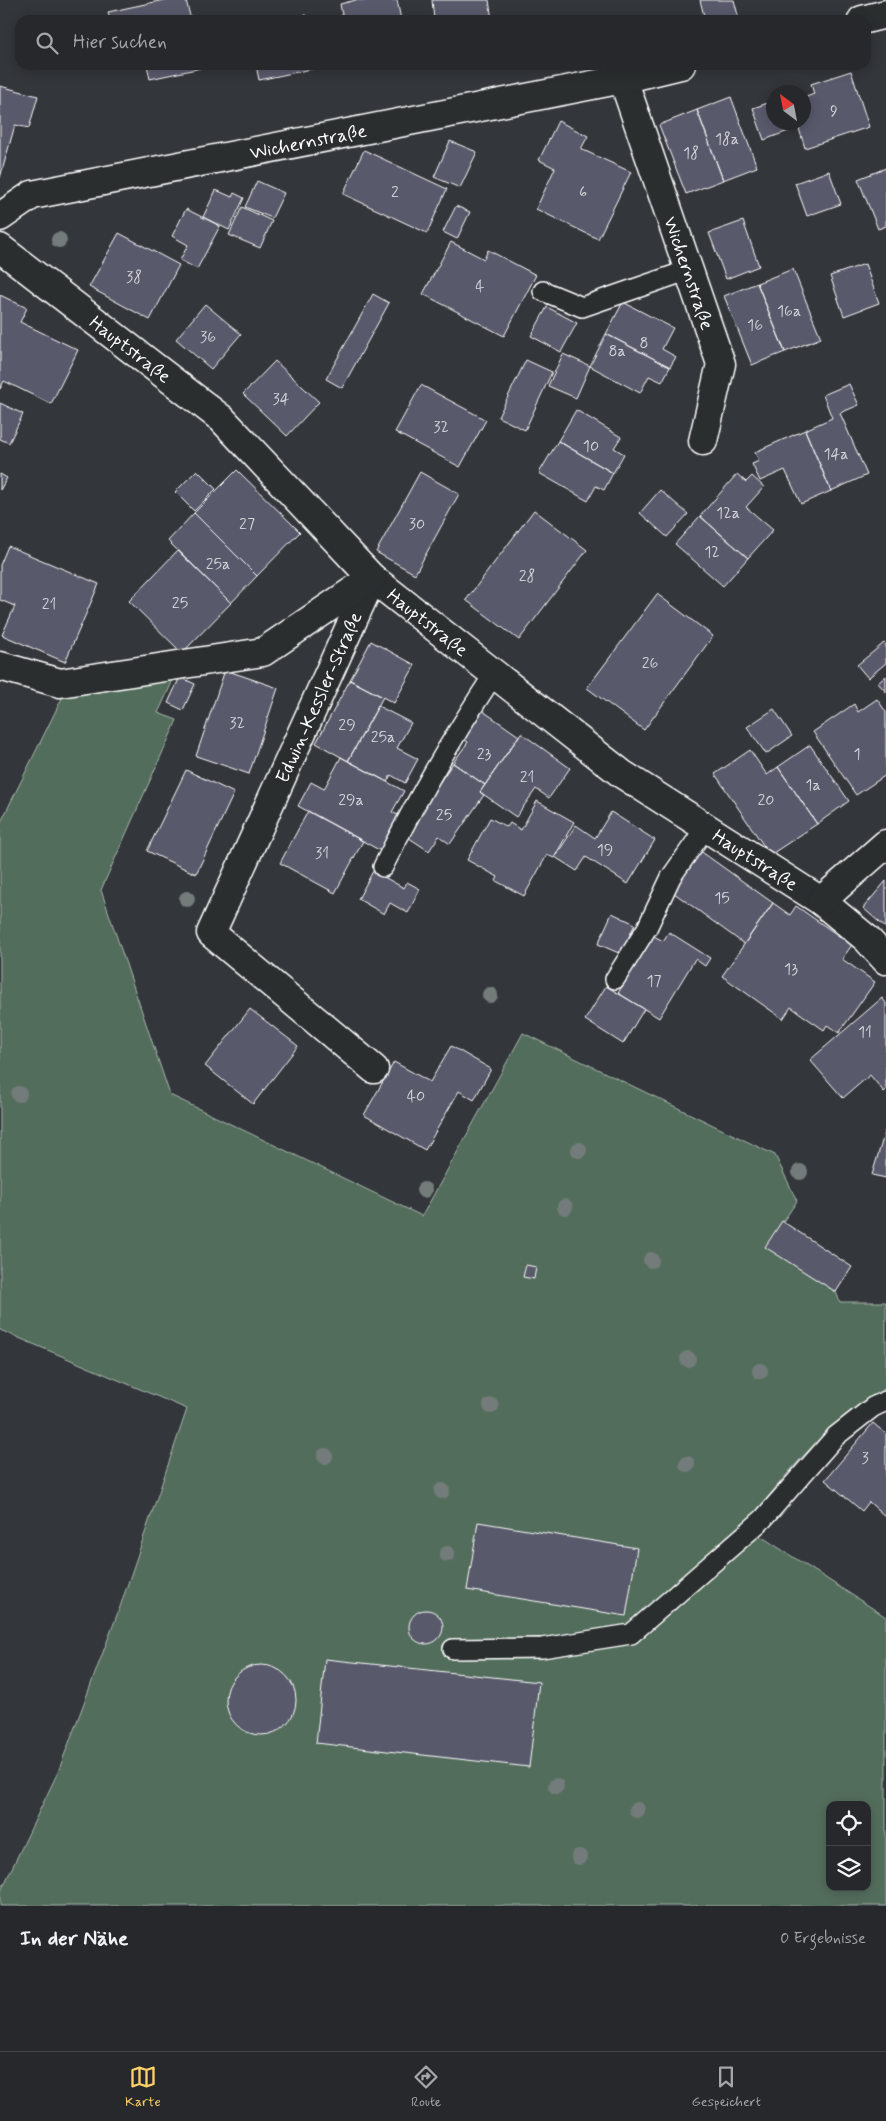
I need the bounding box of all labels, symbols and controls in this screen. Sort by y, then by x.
search box [15,15,871,70]
icon: search [33,29,61,57]
text: Hier suchen [73,30,167,55]
north arrow [766,85,811,130]
house number: 9 [830,101,838,122]
street label: Wichernstraße [248,119,369,166]
house number: 18a [715,129,739,150]
house number: 18 [683,143,699,164]
house number: 2 [391,182,399,203]
house number: 6 [579,182,587,203]
street label: Wichernstraße [657,213,719,333]
house number: 38 [126,267,142,288]
house number: 4 [475,276,485,297]
house number: 16a [777,301,801,322]
street label: Hauptstraße [84,310,176,389]
house number: 16 [747,315,763,336]
house number: 36 [200,327,216,348]
house number: 8 [639,333,649,354]
house number: 8a [608,341,626,362]
house number: 34 [273,389,290,410]
house number: 32 [433,417,449,438]
house number: 10 [583,436,599,457]
house number: 14a [823,444,849,465]
house number: 12a [716,503,740,524]
house number: 27 [239,514,255,535]
house number: 30 [409,514,425,535]
house number: 12 [704,542,720,563]
house number: 25a [206,554,230,575]
house number: 28 [519,566,535,587]
street label: Hauptstraße [381,583,473,663]
house number: 25 [172,593,188,614]
house number: 21 [42,594,56,615]
street label: Edwin-Kessler-Straße [270,608,368,787]
house number: 26 [642,653,658,674]
house number: 32 [229,713,245,734]
house number: 29 [338,715,356,736]
house number: 25a [371,727,395,748]
house number: 23 [477,744,492,765]
house number: 1 [853,744,861,765]
house number: 21 [520,767,534,788]
house number: 1a [805,775,821,796]
house number: 29a [338,790,364,811]
house number: 20 [758,790,775,811]
house number: 25 [436,805,452,826]
street label: Hauptstraße [707,824,802,897]
house number: 19 [597,840,613,861]
house number: 31 [315,843,329,864]
house number: 15 [714,888,730,909]
house number: 13 [784,959,798,980]
house number: 17 [646,971,662,992]
house number: 11 [858,1022,872,1043]
house number: 40 [407,1086,425,1107]
house number: 3 [861,1448,869,1469]
map controls [826,1801,871,1891]
button: locate [826,1801,871,1846]
button: layers [826,1846,871,1891]
text: In der Nähe [20,1925,128,1953]
text: 0 Ergebnisse [780,1928,866,1949]
tab: Karte [125,2063,161,2111]
tab: Route [411,2063,441,2111]
tab: Gespeichert [692,2063,761,2111]

